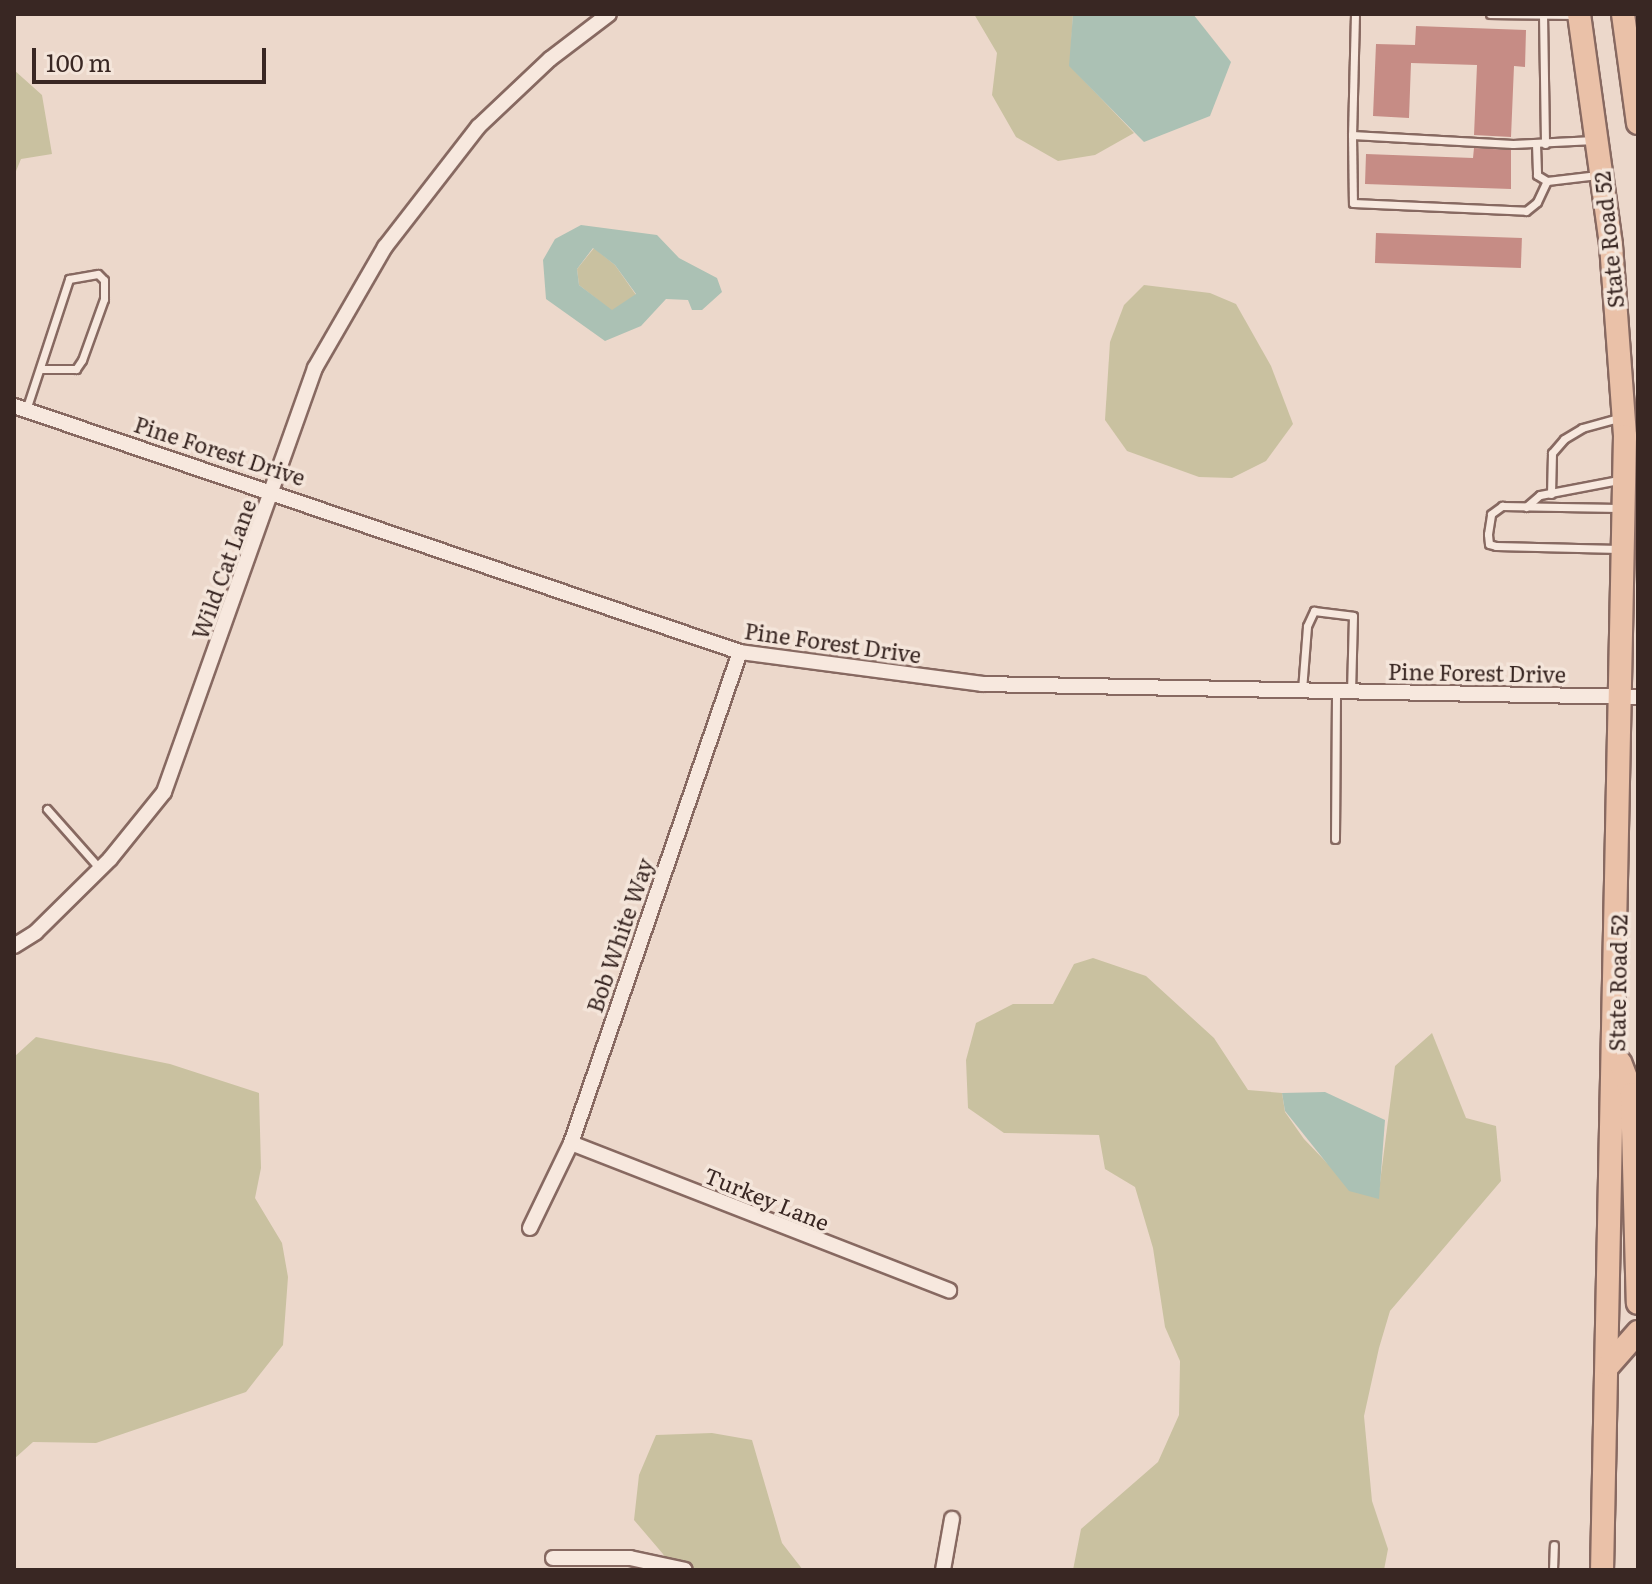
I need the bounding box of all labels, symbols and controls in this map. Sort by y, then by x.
scale bar [36,32,270,82]
text: 100 m [46,44,112,79]
street label: State Road 52 [1588,170,1628,310]
street label: Pine Forest Drive [131,410,309,490]
street label: Wild Cat Lane [185,495,261,643]
street label: Pine Forest Drive [743,617,923,667]
street label: Pine Forest Drive [1388,657,1566,687]
street label: Bob White Way [580,854,658,1016]
street label: State Road 52 [1603,914,1631,1052]
street label: Turkey Lane [701,1161,833,1235]

